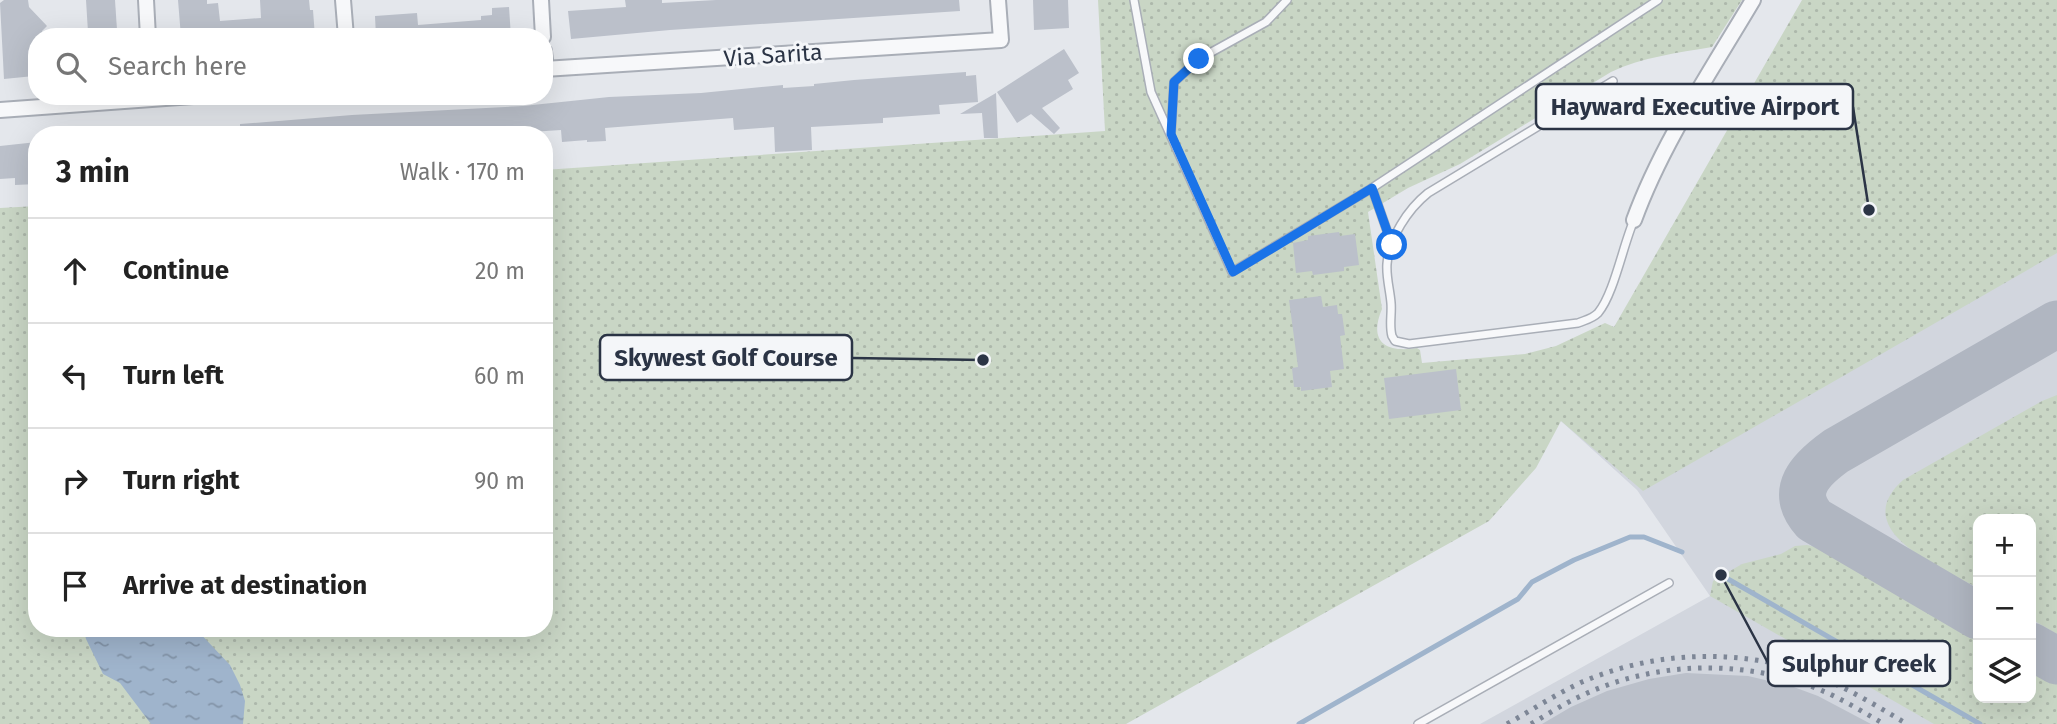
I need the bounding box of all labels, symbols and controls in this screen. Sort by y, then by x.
search box [28,28,553,105]
street label: Via Sarita [723,38,823,72]
route end [1183,43,1214,74]
icon: search [52,48,90,86]
text: Search here [108,51,247,82]
callout: Hayward Executive Airport [1536,84,1853,129]
text: Hayward Executive Airport [1551,93,1840,121]
text: 3 min [56,154,130,190]
text: Walk · 170 m [400,158,525,186]
route start [1376,229,1407,260]
icon: ahead [56,252,94,290]
text: Continue [123,255,229,286]
text: 20 m [475,257,525,285]
callout: Skywest Golf Course [600,335,852,380]
text: Skywest Golf Course [614,344,838,372]
icon: left [56,357,94,395]
text: Turn left [123,360,224,391]
text: 60 m [474,362,525,390]
icon: right [56,462,94,500]
text: Turn right [123,465,240,496]
text: 90 m [474,467,525,495]
map controls [1973,514,2036,703]
button: + [1973,514,2036,577]
icon: arrive [56,567,94,605]
text: Arrive at destination [123,570,367,601]
button: − [1973,577,2036,640]
button: layers [1973,640,2036,703]
callout: Sulphur Creek [1768,641,1950,686]
text: Sulphur Creek [1782,650,1937,678]

